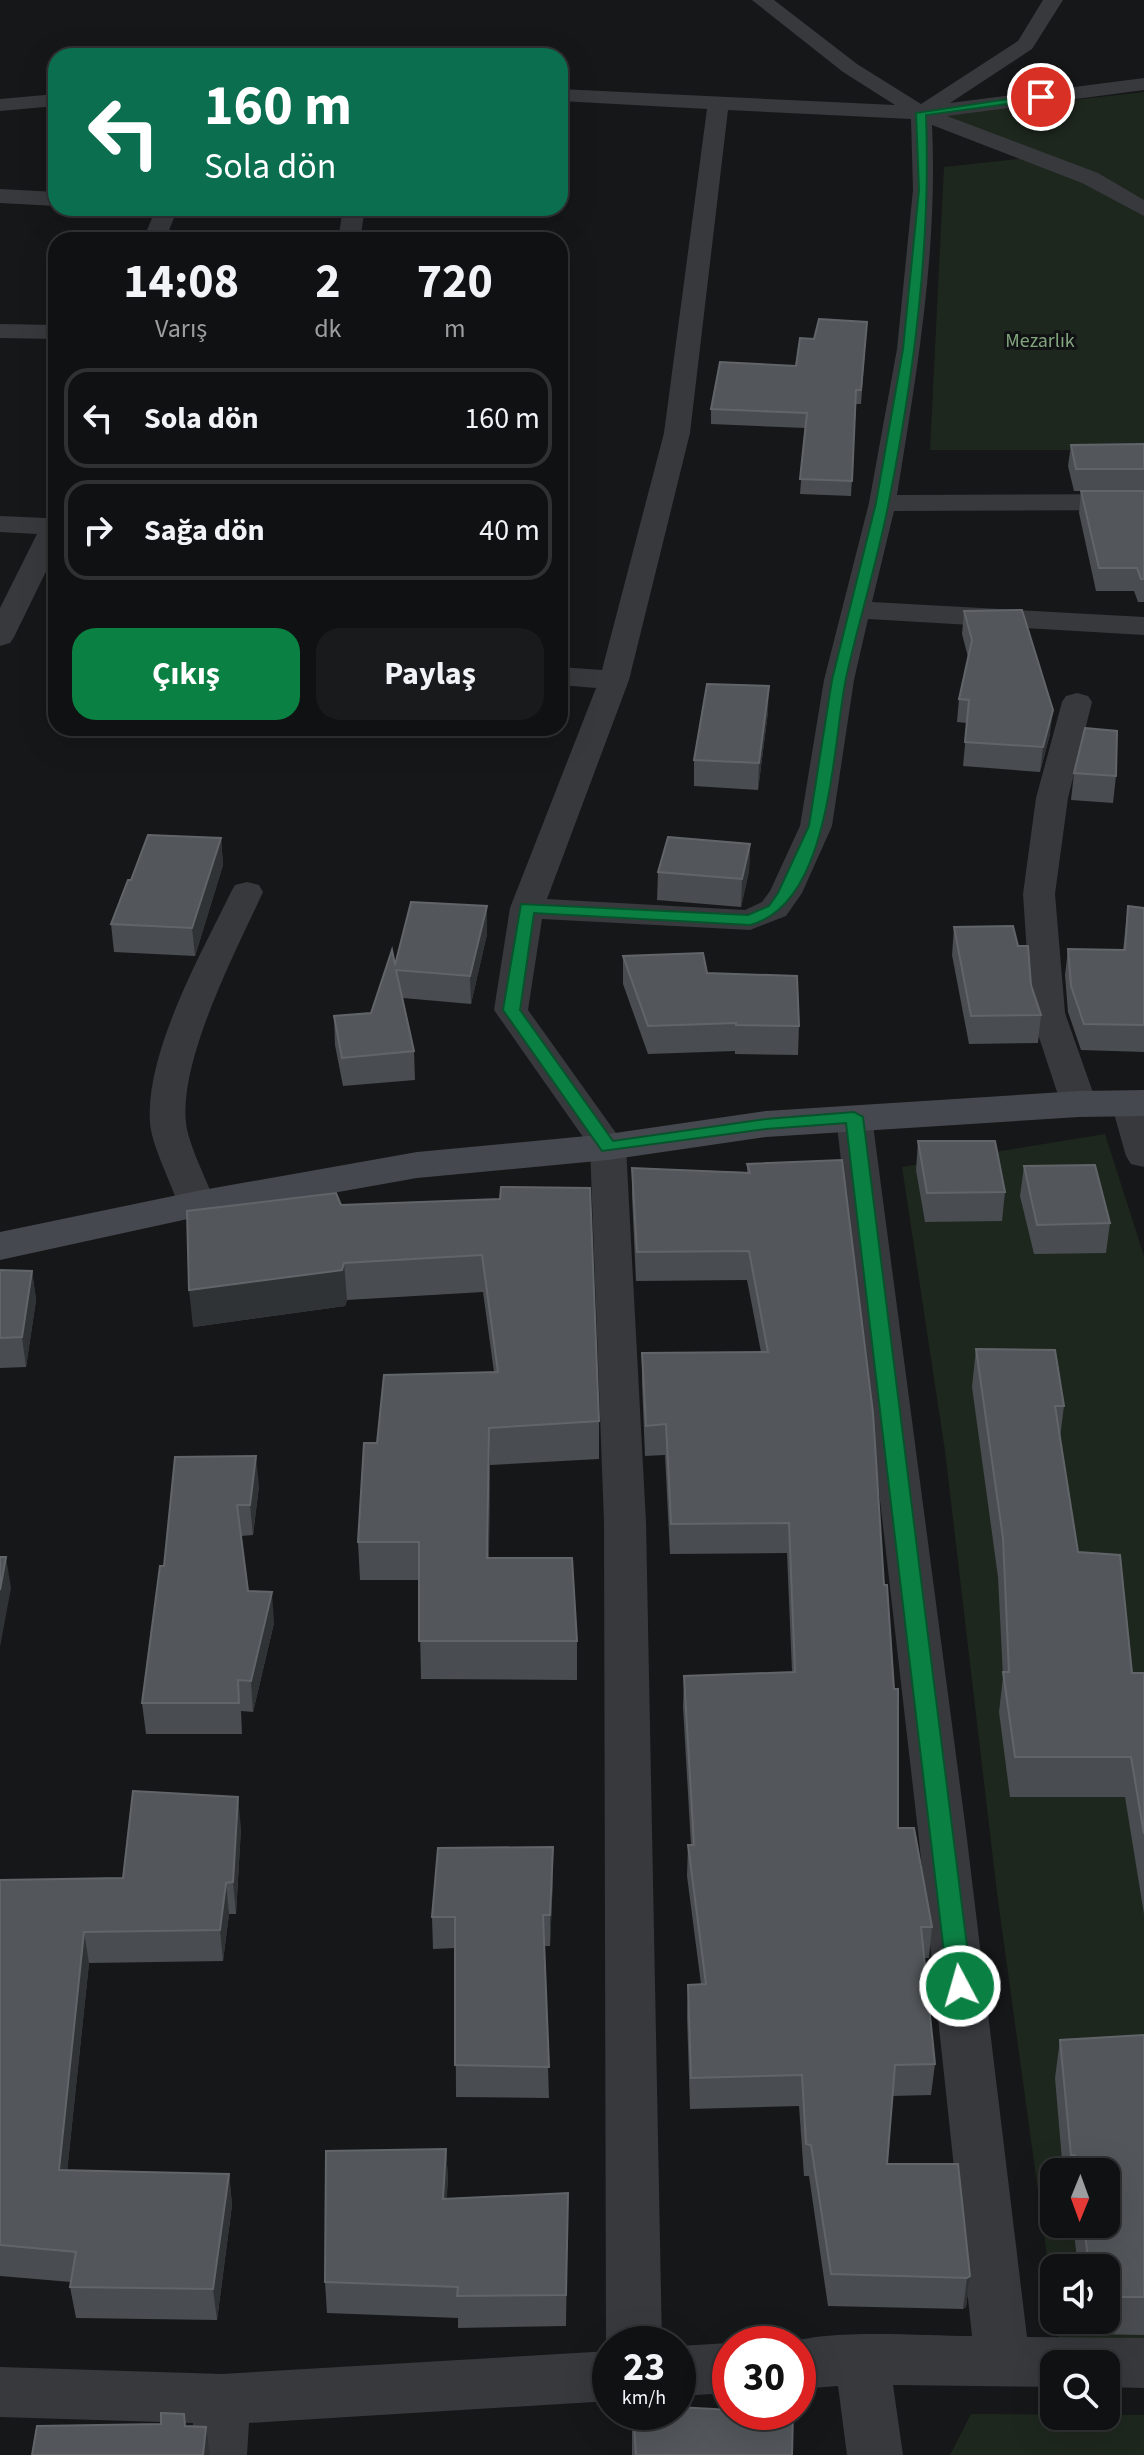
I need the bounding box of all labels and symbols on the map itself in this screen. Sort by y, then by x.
pin [1007,63,1075,131]
park label: Mezarlık [1005,327,1075,355]
position arrow [918,1944,1002,2028]
north arrow [1040,2158,1120,2238]
speed limit sign: 30 [712,2326,816,2430]

